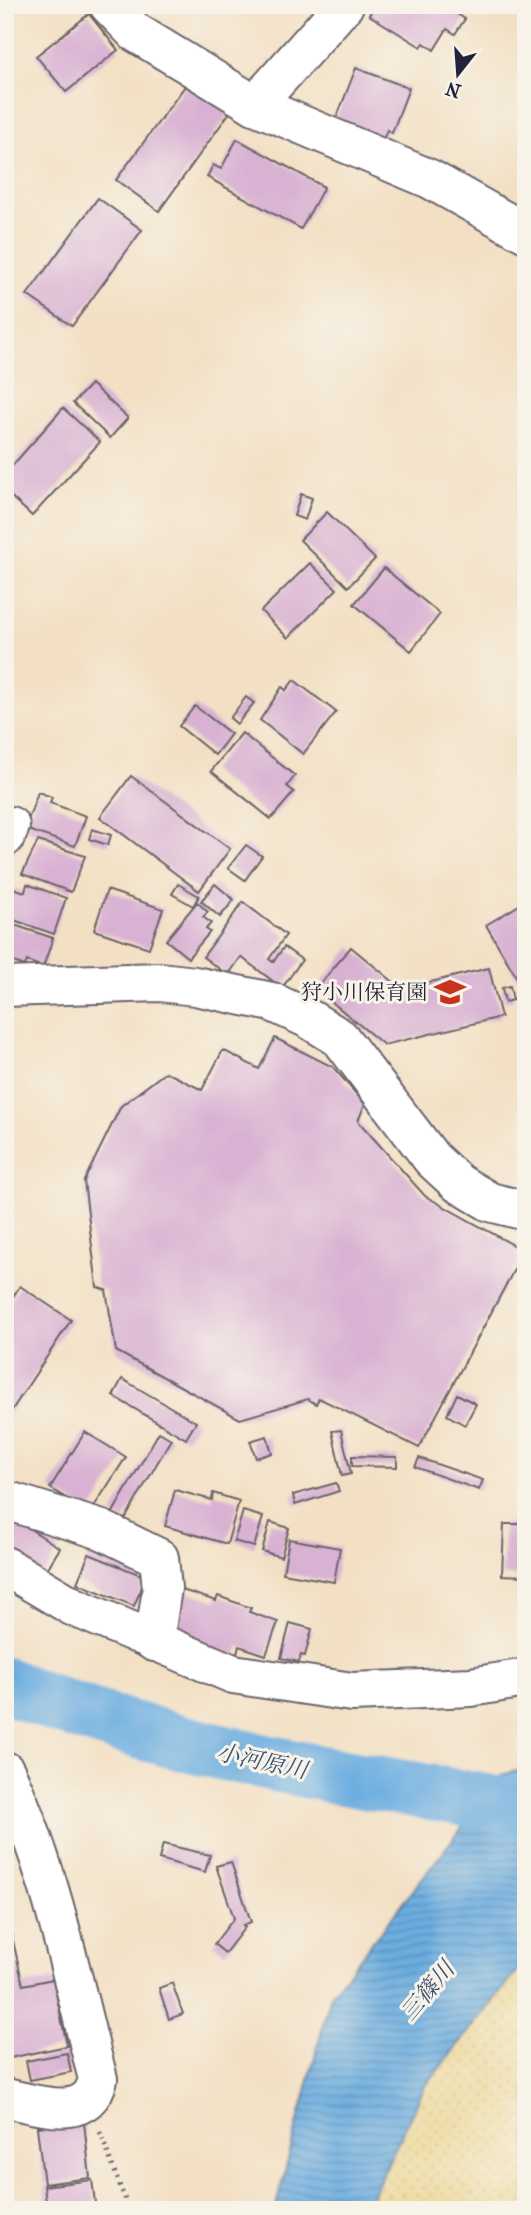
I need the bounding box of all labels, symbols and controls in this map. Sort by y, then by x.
north arrow [422,38,492,108]
text: N [443,77,463,102]
school or university icon: 狩小川保育園 [433,975,467,1009]
place label: 狩小川保育園 [301,980,427,1004]
water label: 小河原川 [214,1739,313,1785]
water label: 三篠川 [395,1954,462,2026]

